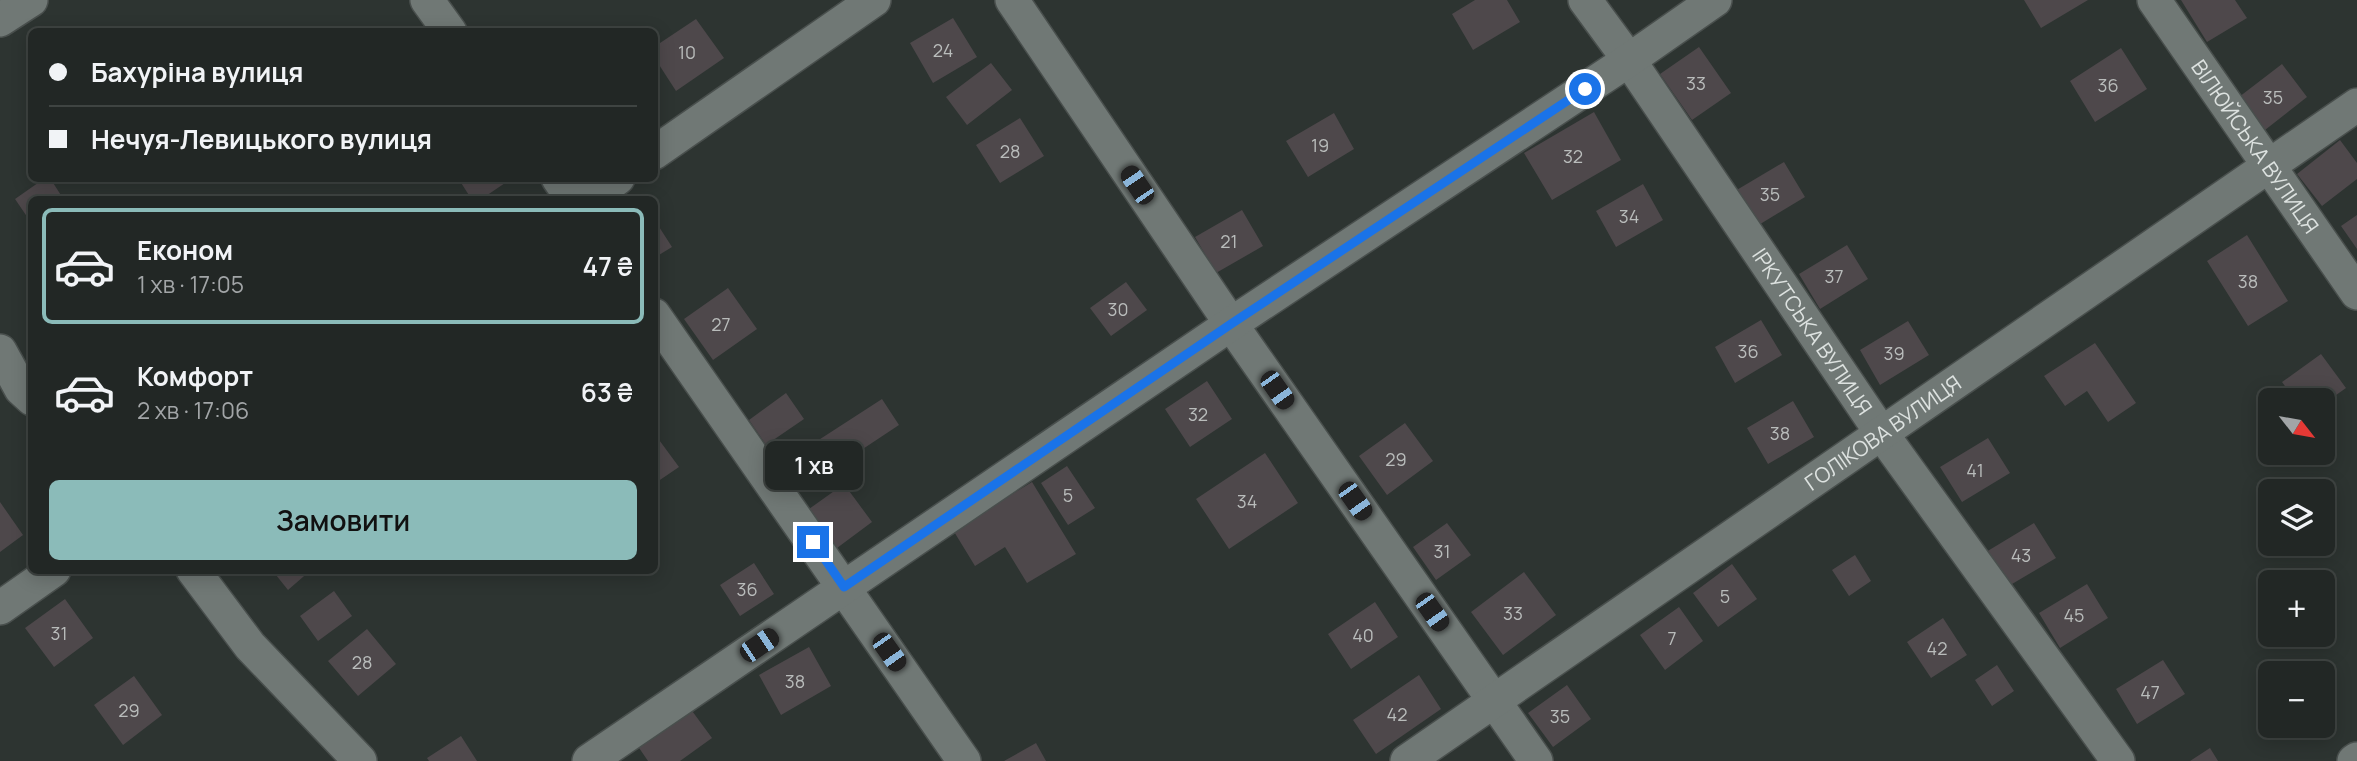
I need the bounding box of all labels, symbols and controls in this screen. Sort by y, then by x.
house number: 24 [933,38,953,62]
house number: 10 [678,40,696,64]
text: Бахуріна вулиця [91,54,303,90]
street label: ВІЛЮЙСЬКА ВУЛИЦЯ [2185,54,2325,239]
house number: 33 [1686,71,1706,95]
route start [1569,73,1601,105]
house number: 36 [2097,73,2119,97]
house number: 35 [2263,85,2283,109]
text: Нечуя-Левицького вулиця [91,121,432,157]
house number: 19 [1311,133,1329,157]
house number: 28 [1000,139,1020,163]
house number: 32 [1563,144,1583,168]
car [1117,162,1158,208]
house number: 35 [1760,182,1780,206]
house number: 34 [1619,204,1639,228]
house number: 21 [1220,229,1238,253]
text: Економ [137,232,233,268]
icon: car [53,235,116,298]
street label: ІРКУТСЬКА ВУЛИЦЯ [1746,243,1879,420]
text: 47 ₴ [583,248,633,284]
house number: 37 [1825,264,1844,288]
text: 1 хв · 17:05 [137,268,244,300]
house number: 38 [2238,269,2258,293]
house number: 30 [1108,297,1128,321]
house number: 27 [711,312,731,336]
house number: 36 [1737,339,1759,363]
house number: 39 [1883,341,1905,365]
text: Комфорт [137,358,253,394]
icon: car [53,361,116,424]
car [1257,367,1298,413]
street label: ГОЛІКОВА ВУЛИЦЯ [1799,369,1966,496]
text: 63 ₴ [581,374,633,410]
north arrow [2258,388,2334,466]
map controls [2258,388,2335,738]
text: 2 хв · 17:06 [137,394,249,426]
house number: 32 [1188,402,1208,426]
house number: 38 [1770,421,1790,445]
callout: 1 хв [764,440,862,490]
house number: 29 [1385,447,1407,471]
text: 1 хв [794,449,834,481]
house number: 41 [1966,458,1984,482]
car [1335,478,1376,524]
button: layers [2258,479,2335,556]
button: Замовити [49,480,637,560]
house number: 5 [1063,483,1073,507]
house number: 34 [1237,489,1257,513]
route end [797,526,829,558]
house number: 31 [1434,539,1450,563]
house number: 43 [2011,543,2031,567]
button: + [2258,570,2335,647]
house number: 36 [736,577,758,601]
house number: 5 [1720,584,1730,608]
car [1412,589,1453,635]
house number: 33 [1503,601,1523,625]
house number: 45 [2063,603,2085,627]
house number: 31 [51,621,67,645]
house number: 40 [1352,623,1374,647]
car [736,625,783,665]
house number: 7 [1667,626,1677,650]
car [869,629,910,675]
house number: 42 [1927,636,1947,660]
house number: 28 [352,650,372,674]
button: − [2258,661,2335,738]
house number: 38 [785,669,805,693]
house number: 47 [2140,680,2160,704]
house number: 29 [118,698,140,722]
house number: 42 [1387,702,1407,726]
house number: 35 [1550,704,1570,728]

